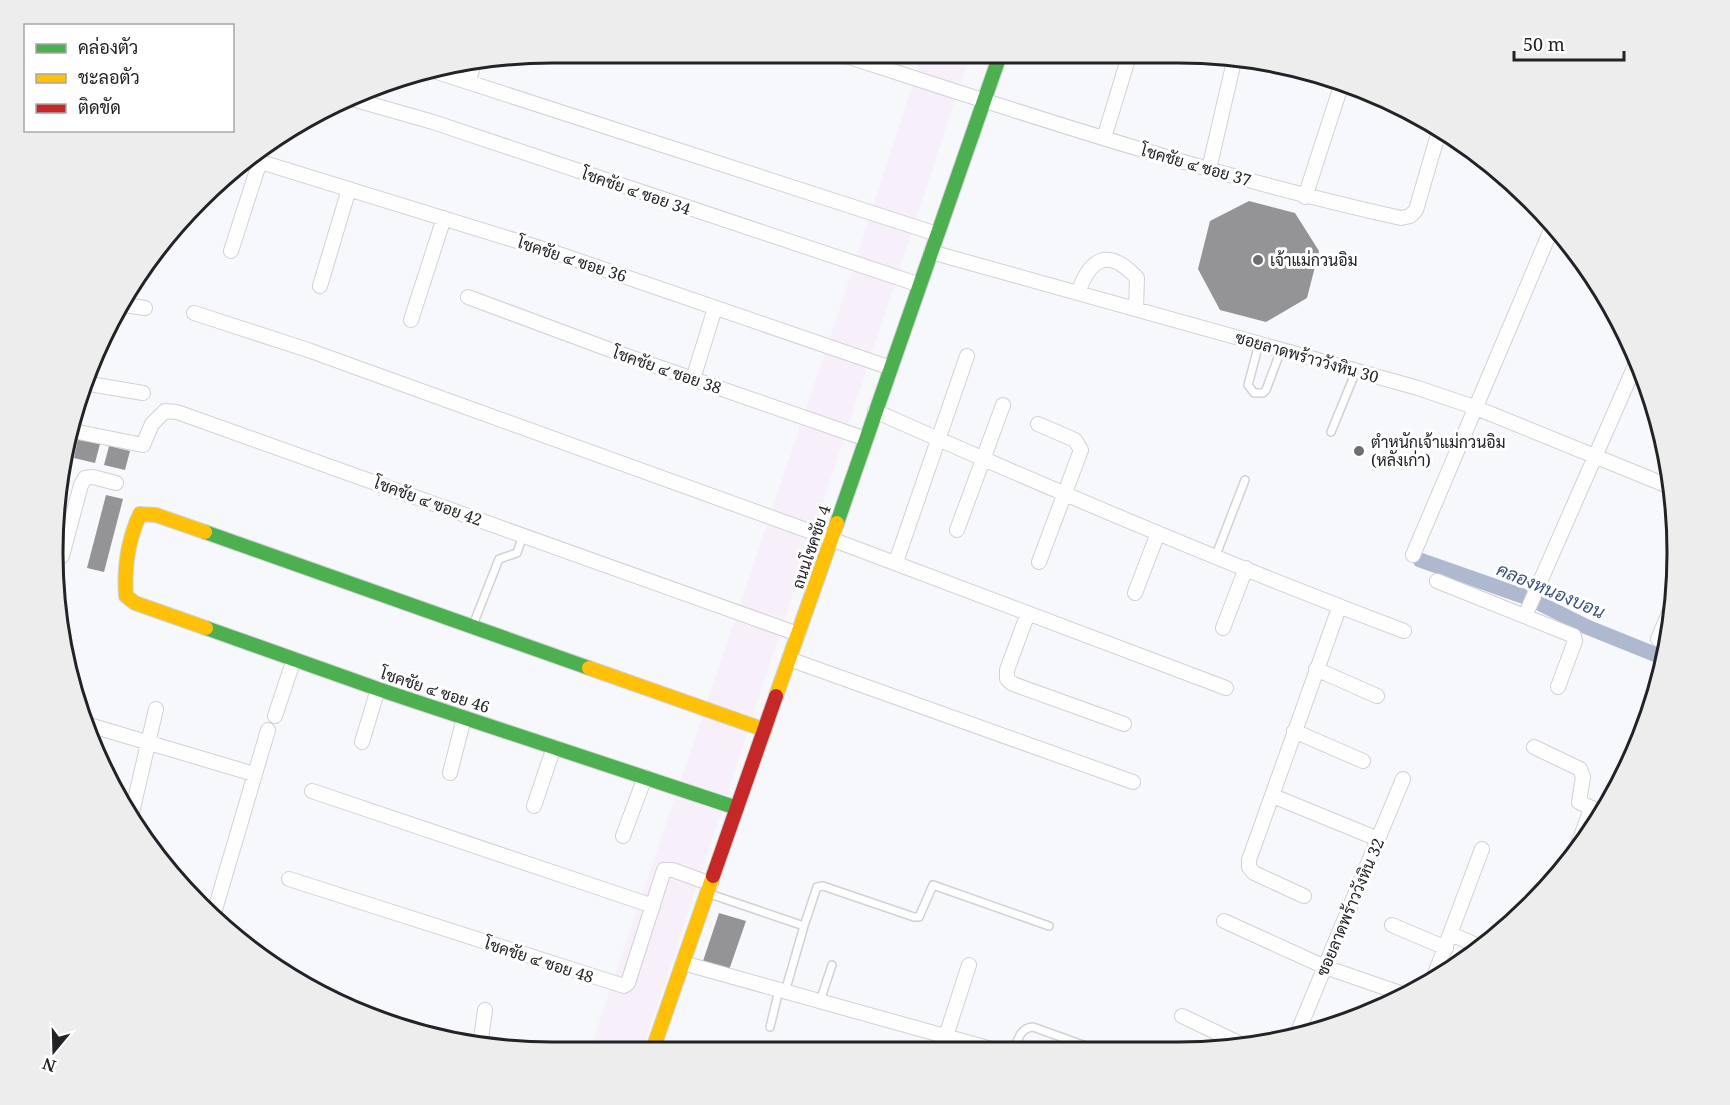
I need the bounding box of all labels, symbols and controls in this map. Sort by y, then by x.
legend [24,24,234,132]
scale bar [1514,24,1624,62]
text: 50 m [1523,32,1565,56]
text: คล่องตัว [78,35,138,59]
text: ชะลอตัว [78,65,140,89]
text: ติดขัด [78,95,121,119]
street label: โชคชัย ๔ ซอย 37 [1137,138,1254,191]
street label: โชคชัย ๔ ซอย 34 [578,162,693,220]
street label: โชคชัย ๔ ซอย 36 [513,231,630,287]
place label: เจ้าแม่กวนอิม [1270,249,1358,271]
marker: เจ้าแม่กวนอิม [1251,253,1265,267]
street label: ซอยลาดพร้าววังหิน 30 [1233,326,1381,388]
street label: โชคชัย ๔ ซอย 38 [609,341,724,399]
place label: ตำหนักเจ้าแม่กวนอิม (หลังเก่า) [1371,431,1506,471]
marker: ตำหนักเจ้าแม่กวนอิม (หลังเก่า) [1352,444,1366,458]
street label: โชคชัย ๔ ซอย 42 [370,471,485,531]
street label: ถนนโชคชัย 4 [786,502,836,592]
water label: คลองหนองบอน [1493,556,1609,624]
street label: โชคชัย ๔ ซอย 46 [376,662,493,718]
street label: ซอยลาดพร้าววังหิน 32 [1311,835,1389,979]
street label: โชคชัย ๔ ซอย 48 [480,932,597,988]
north arrow [24,1021,84,1081]
text: N [39,1053,59,1078]

